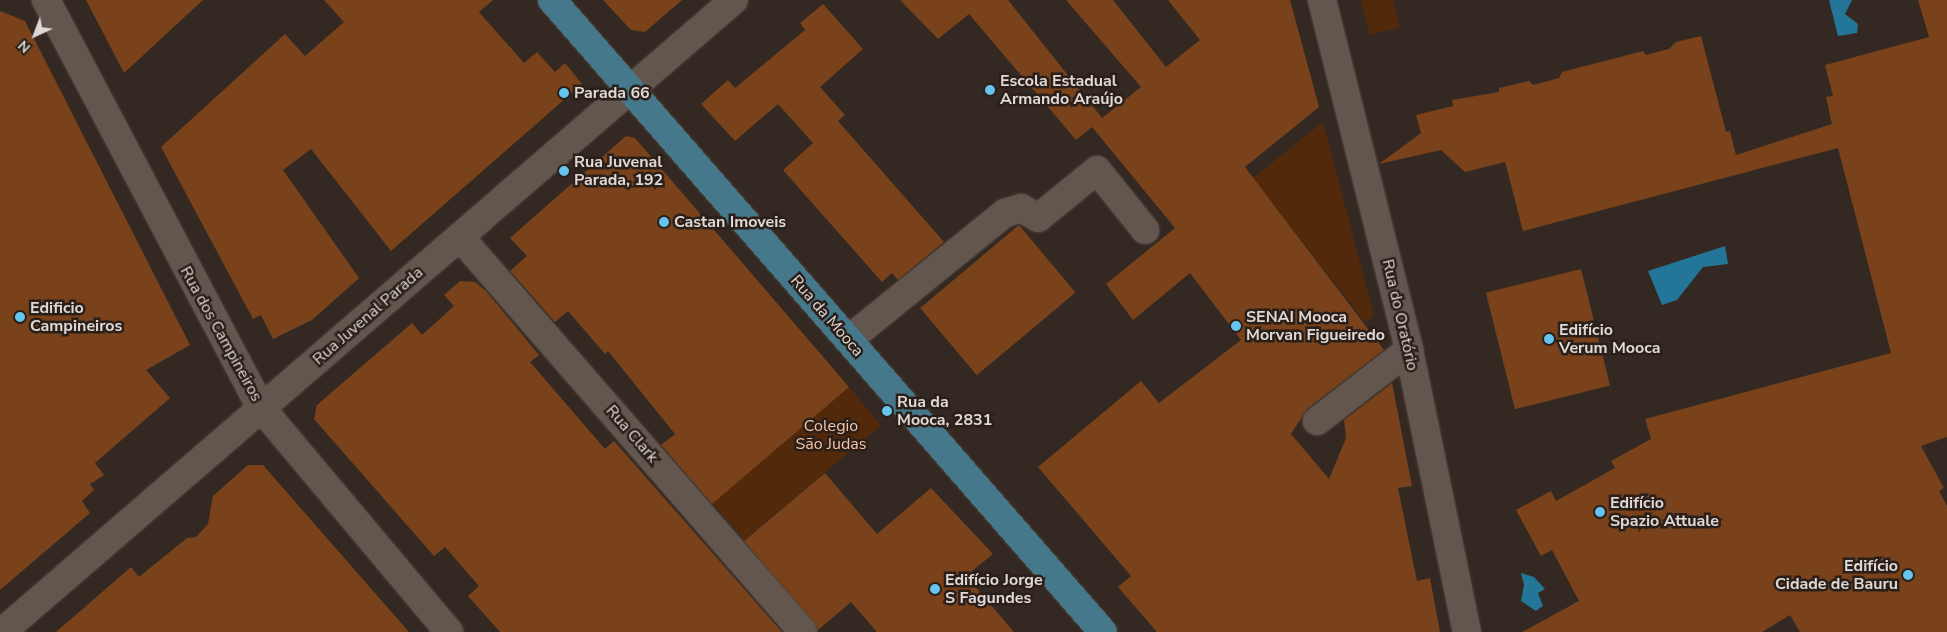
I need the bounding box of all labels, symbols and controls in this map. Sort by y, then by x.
north arrow [10,10,60,60]
text: N [14,36,35,57]
place label: Escola Estadual Armando Araújo [1000,71,1123,109]
place label: Parada 66 [574,83,650,103]
marker: Escola Estadual Armando Araújo [984,84,996,96]
marker: Parada 66 [558,87,570,99]
place label: Rua Juvenal Parada, 192 [574,152,663,190]
marker: Rua Juvenal Parada, 192 [558,165,570,177]
place label: Castan Imoveis [674,212,786,232]
marker: Castan Imoveis [658,216,670,228]
street label: Rua do Oratório [1378,257,1422,373]
street label: Rua dos Campineiros [176,263,266,405]
street label: Rua Juvenal Parada [309,263,427,369]
street label: Rua da Mooca [786,271,868,361]
place label: Edificio Campineiros [30,298,122,336]
place label: SENAI Mooca Morvan Figueiredo [1246,307,1385,345]
marker: Edificio Campineiros [14,311,26,323]
marker: SENAI Mooca Morvan Figueiredo [1230,320,1242,332]
place label: Edifício Verum Mooca [1559,320,1661,358]
marker: Edifício Verum Mooca [1543,333,1555,345]
place label: Rua da Mooca, 2831 [897,392,992,430]
street label: Rua Clark [602,401,662,467]
marker: Rua da Mooca, 2831 [881,405,893,417]
park label: Colegio São Judas [796,416,866,454]
place label: Edifício Spazio Attuale [1610,493,1719,531]
marker: Edifício Spazio Attuale [1594,506,1606,518]
place label: Edifício Cidade de Bauru [1775,556,1898,594]
marker: Edifício Cidade de Bauru [1902,569,1914,581]
place label: Edifício Jorge S Fagundes [945,570,1043,608]
marker: Edifício Jorge S Fagundes [929,583,941,595]

